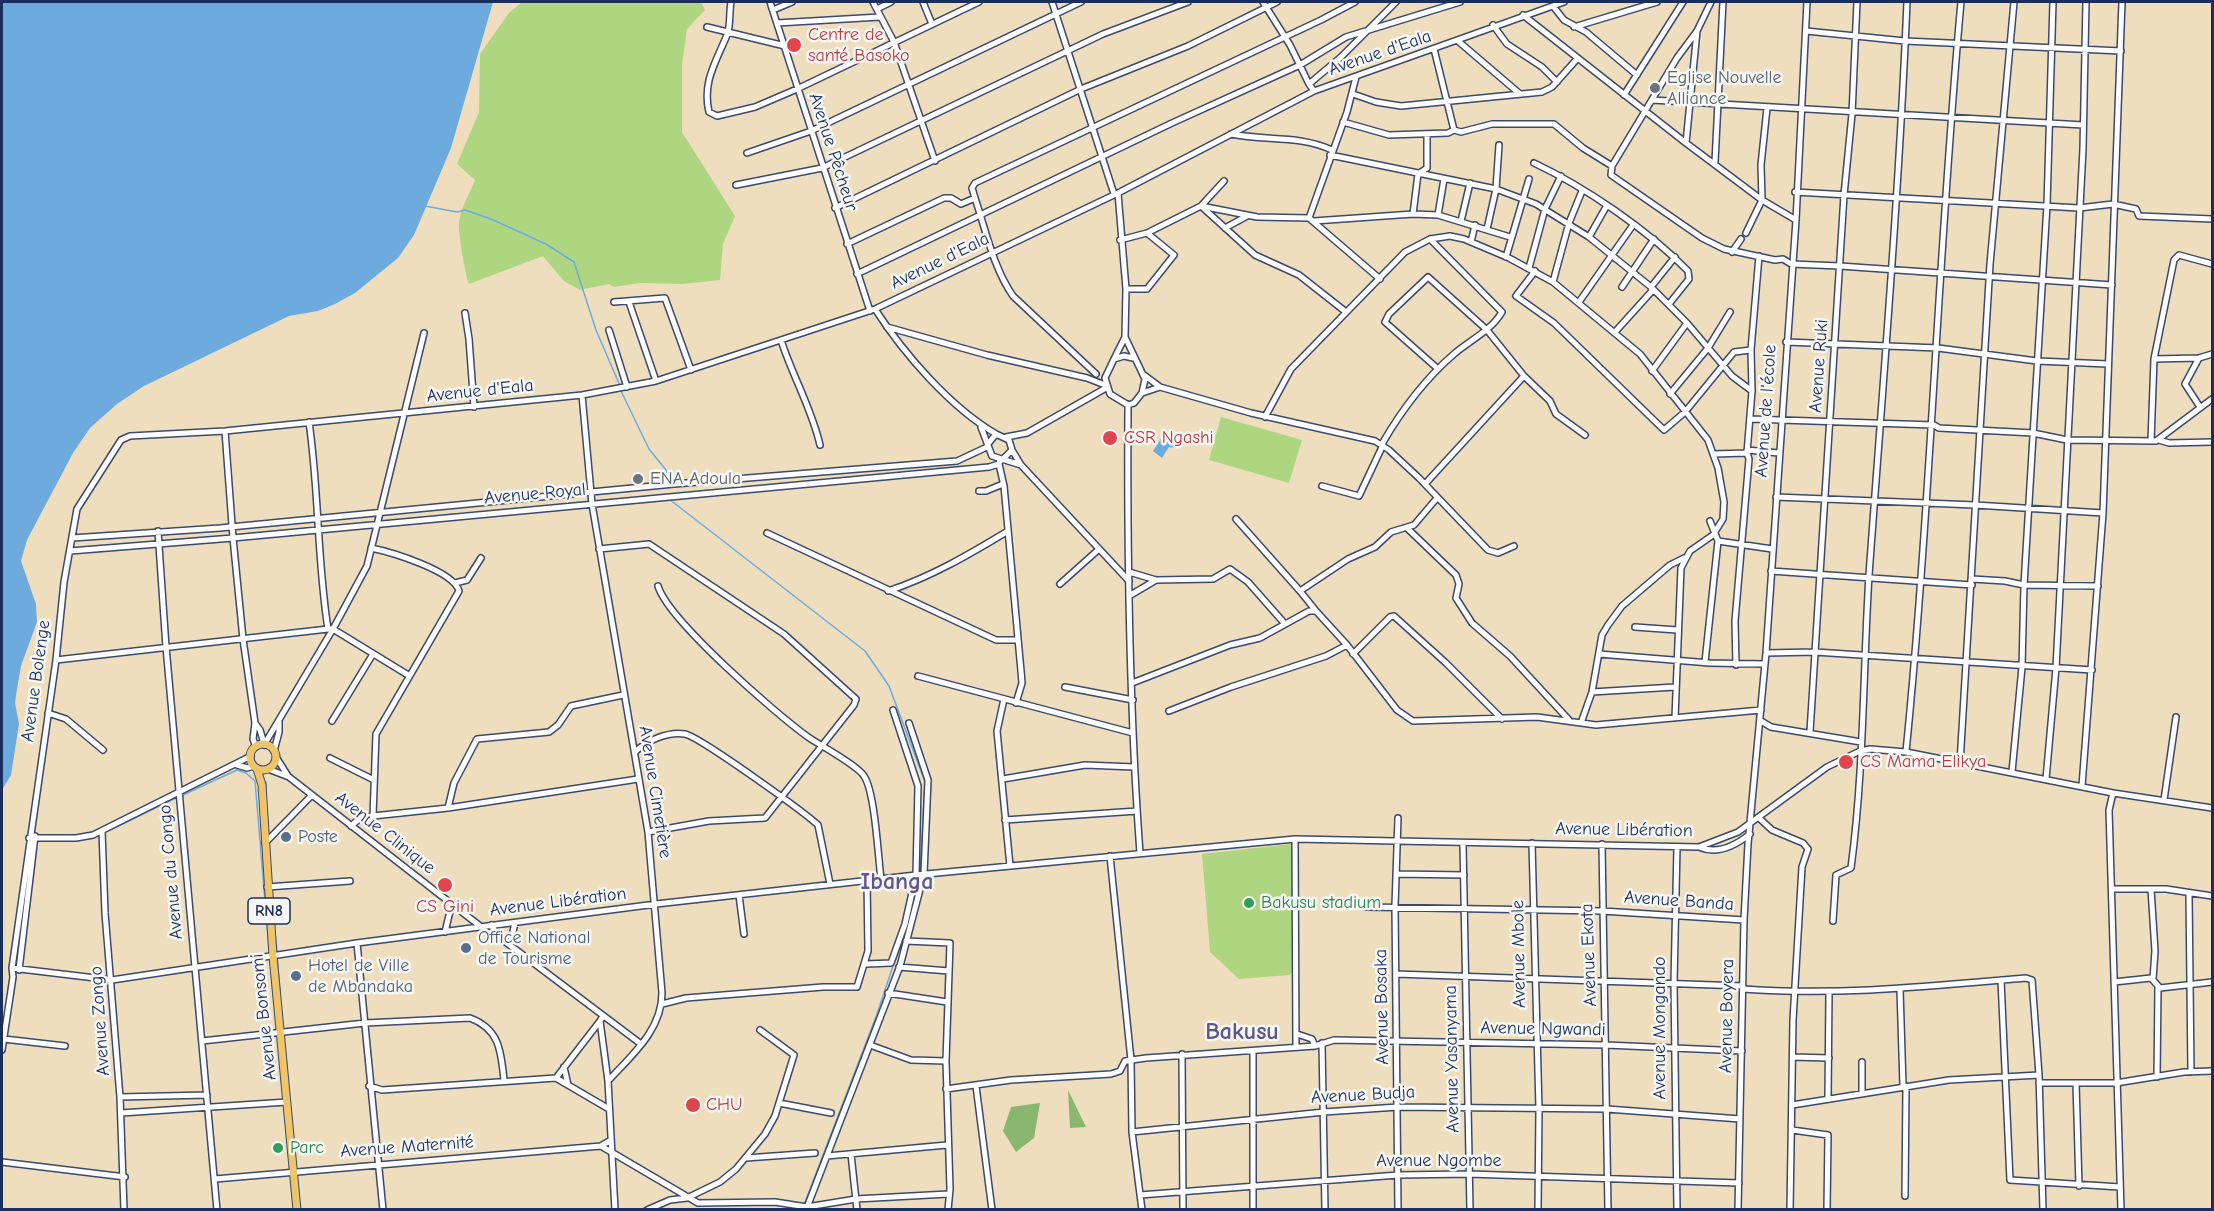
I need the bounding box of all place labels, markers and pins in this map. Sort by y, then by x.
place label: Centre de santé Basoko [808,24,910,66]
marker: Centre de santé Basoko [785,36,803,54]
place label: Eglise Nouvelle Alliance [1667,67,1782,110]
marker: Eglise Nouvelle Alliance [1648,81,1662,95]
place label: CSR Ngashi [1124,427,1214,449]
marker: CSR Ngashi [1101,429,1119,447]
place label: ENA Adoula [650,468,741,490]
marker: ENA Adoula [631,472,645,486]
place label: CS Mama Elikya [1860,751,1986,773]
marker: CS Mama Elikya [1837,753,1855,771]
place label: Poste [298,826,338,848]
marker: Poste [279,830,293,844]
marker: CS Gini [436,876,454,894]
place label: Bakusu stadium [1261,892,1381,914]
place label: CS Gini [416,896,474,918]
marker: Bakusu stadium [1242,896,1256,910]
place label: Office National de Tourisme [478,927,590,970]
marker: Office National de Tourisme [459,941,473,955]
place label: Hotel de Ville de Mbandaka [308,955,413,998]
marker: Hotel de Ville de Mbandaka [289,969,303,983]
place label: CHU [706,1094,743,1116]
marker: CHU [684,1096,702,1114]
place label: Parc [290,1137,324,1159]
marker: Parc [271,1141,285,1155]

